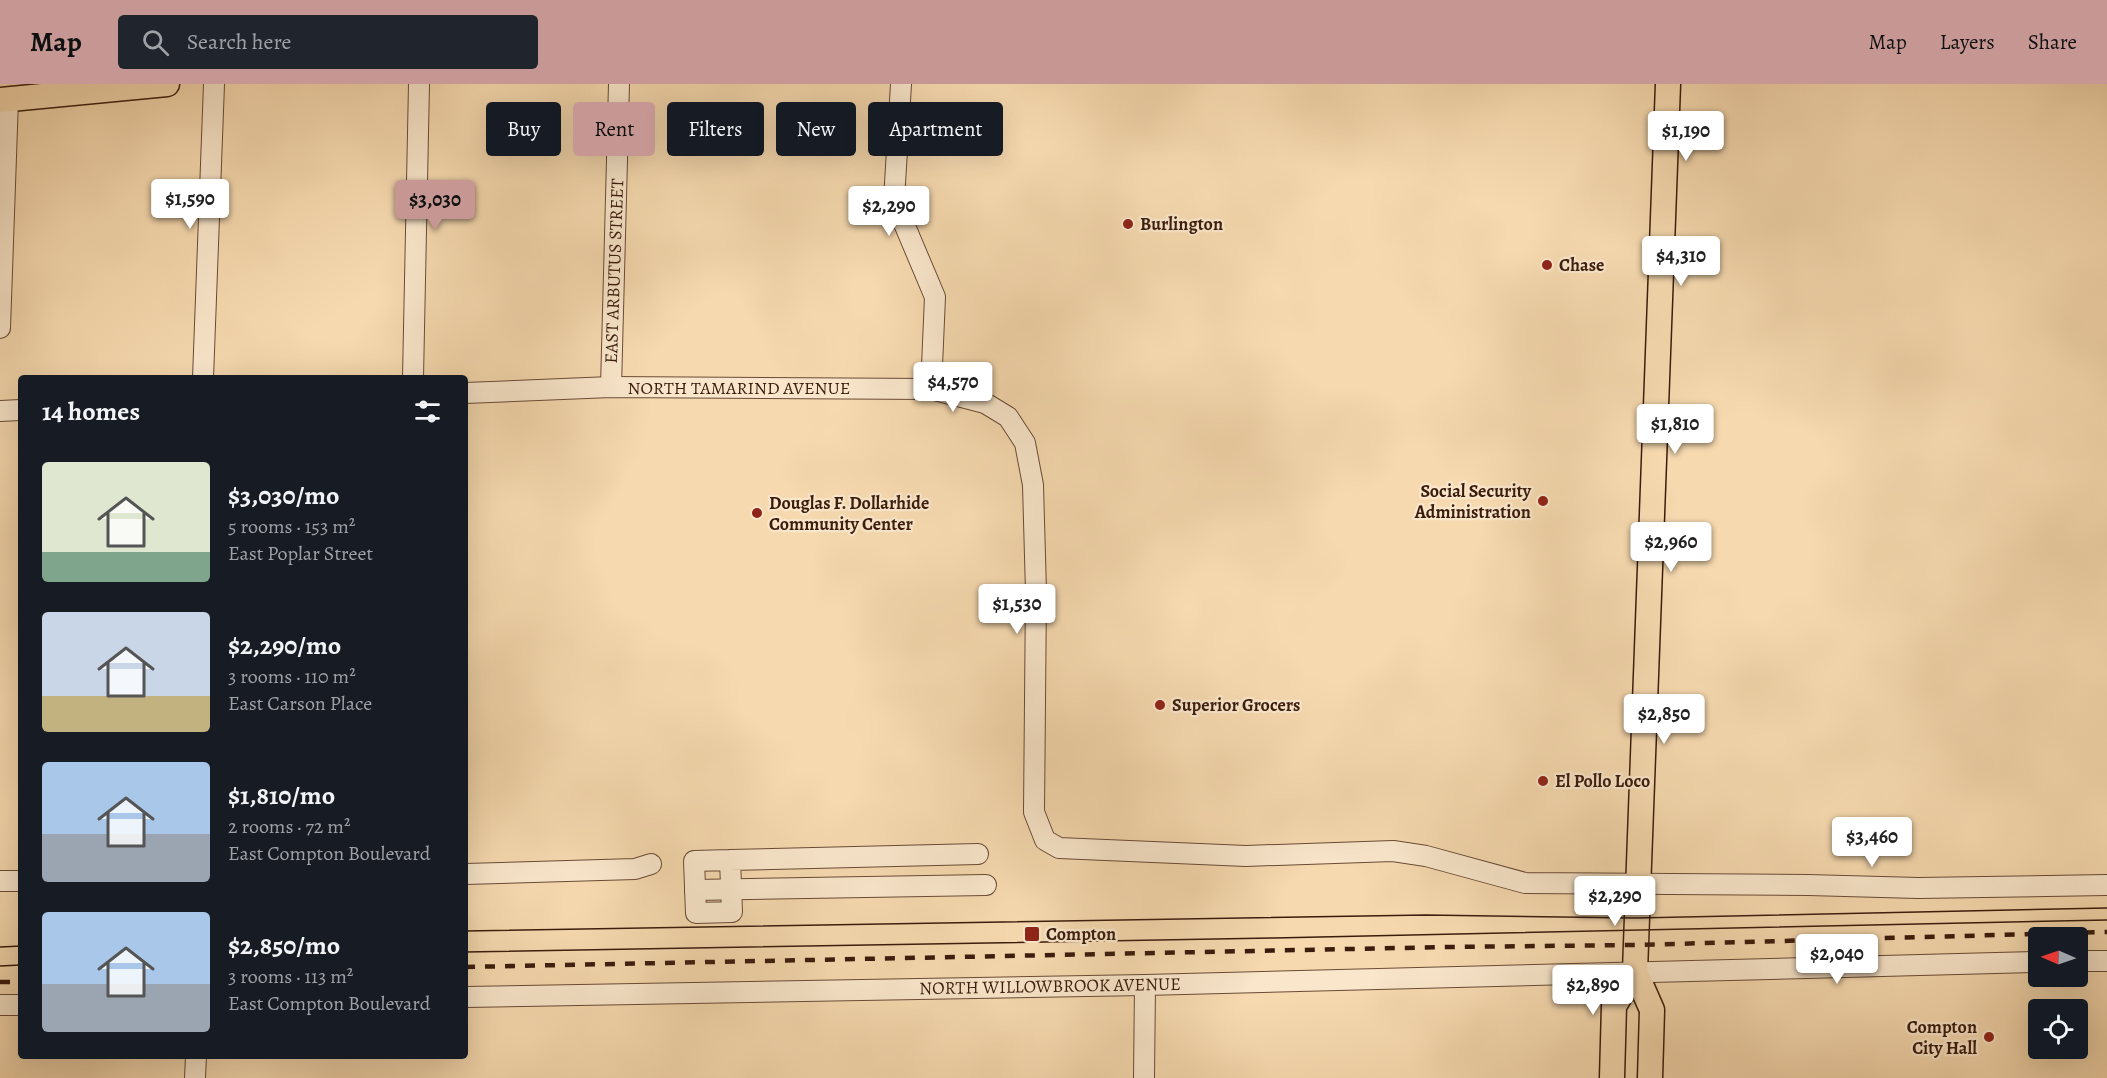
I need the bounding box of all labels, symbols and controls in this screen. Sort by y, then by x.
search box [118,15,538,69]
text: Map [30,23,82,61]
icon: search [139,26,172,59]
text: Search here [187,27,291,57]
text: Map [1868,28,1907,56]
text: Layers [1940,28,1995,56]
text: Share [2028,28,2077,56]
chip: Buy [486,102,561,156]
chip: Rent [573,102,655,156]
chip: Filters [667,102,764,156]
chip: New [776,102,856,156]
chip: Apartment [868,102,1003,156]
pin: $1,190 [1637,111,1735,162]
text: $1,190 [1662,117,1710,144]
street label: EAST ARBUTUS STREET [599,178,629,364]
pin: $1,590 [141,179,239,230]
pin: $3,030 [386,180,484,231]
text: $1,590 [165,185,215,212]
text: $3,030 [409,186,461,213]
pin: $2,290 [840,186,938,237]
text: $2,290 [862,192,916,219]
place label: Burlington [1140,212,1223,236]
marker: Burlington [1121,217,1135,231]
pin: $4,310 [1632,236,1730,287]
text: $4,310 [1656,242,1706,269]
place label: Chase [1559,253,1604,277]
marker: Chase [1540,258,1554,272]
pin: $4,570 [904,362,1002,413]
text: $4,570 [927,368,979,395]
street label: NORTH TAMARIND AVENUE [628,376,850,400]
text: 14 homes [42,394,140,429]
icon: filters [411,395,444,428]
pin: $1,810 [1626,404,1724,455]
text: $1,810 [1651,410,1699,437]
text: $3,030/mo [228,478,339,513]
place label: Social Security Administration [1414,479,1532,524]
icon: home [90,486,162,558]
place label: Douglas F. Dollarhide Community Center [769,491,929,536]
marker: Social Security Administration [1536,494,1550,508]
marker: Douglas F. Dollarhide Community Center [750,506,764,520]
text: 5 rooms · 153 m² [228,513,355,540]
pin: $2,960 [1622,522,1720,573]
text: $2,960 [1644,528,1698,555]
text: East Poplar Street [228,540,373,567]
pin: $1,530 [968,584,1066,635]
text: $1,530 [992,590,1042,617]
text: $2,290/mo [228,628,341,663]
icon: home [90,636,162,708]
text: 3 rooms · 110 m² [228,663,356,690]
text: East Carson Place [228,690,372,717]
place label: Superior Grocers [1172,693,1300,717]
pin: $2,850 [1615,694,1713,745]
marker: Superior Grocers [1153,698,1167,712]
text: $2,850 [1638,700,1690,727]
place label: El Pollo Loco [1555,769,1650,793]
marker: El Pollo Loco [1536,774,1550,788]
text: $1,810/mo [228,778,335,813]
icon: home [90,786,162,858]
text: 2 rooms · 72 m² [228,813,350,840]
pin: $3,460 [1823,817,1921,868]
text: $3,460 [1846,823,1898,850]
text: East Compton Boulevard [228,840,431,867]
pin: $2,290 [1566,876,1664,927]
text: $2,290 [1588,882,1642,909]
place label: Compton [1046,922,1116,946]
marker: Compton [1023,925,1041,943]
north arrow [2028,927,2088,987]
map controls [2028,927,2088,1059]
text: $2,850/mo [228,928,340,963]
pin: $2,040 [1788,934,1886,985]
icon: home [90,936,162,1008]
text: $2,040 [1810,940,1864,967]
text: 3 rooms · 113 m² [228,963,353,990]
pin: $2,890 [1544,965,1642,1016]
text: $2,890 [1566,971,1620,998]
street label: NORTH WILLOWBROOK AVENUE [919,972,1181,1000]
text: East Compton Boulevard [228,990,431,1017]
button: locate [2028,999,2088,1059]
place label: Compton City Hall [1907,1015,1977,1060]
marker: Compton City Hall [1982,1030,1996,1044]

